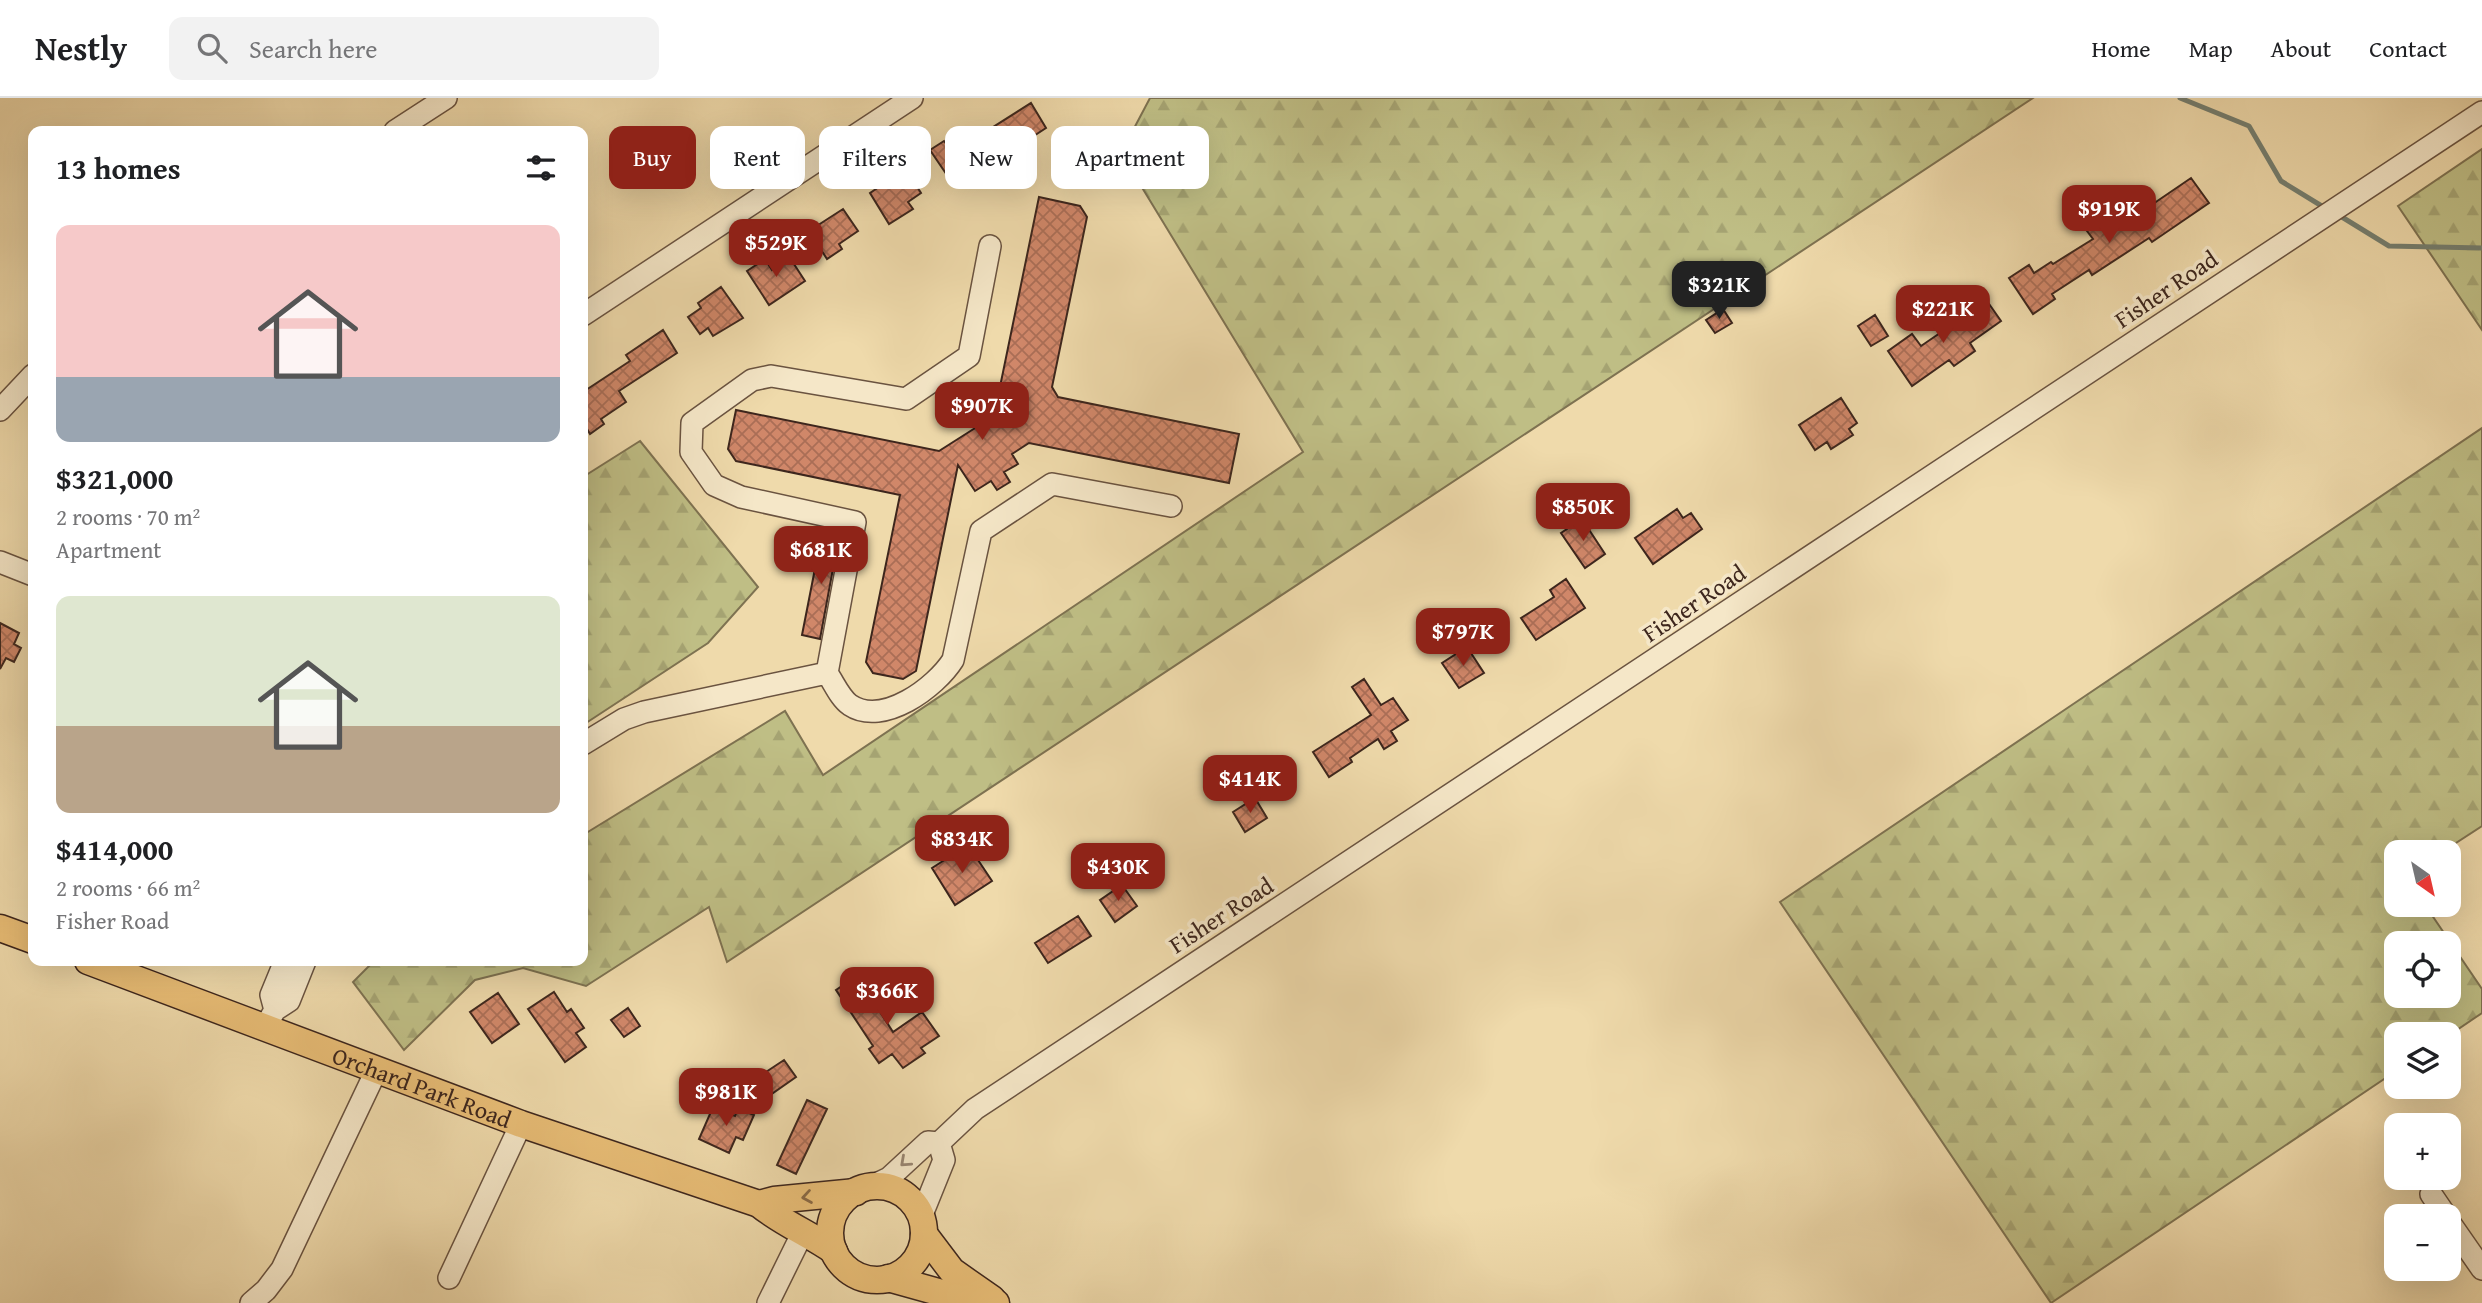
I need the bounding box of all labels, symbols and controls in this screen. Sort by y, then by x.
search box [169,17,659,80]
text: Nestly [35,24,127,72]
icon: search [193,29,231,67]
text: Search here [249,29,377,68]
text: Home [2092,31,2151,66]
text: Map [2189,31,2233,66]
text: About [2271,31,2331,66]
text: Contact [2369,31,2447,66]
chip: Buy [609,126,696,189]
chip: Rent [710,126,805,189]
chip: Filters [819,126,931,189]
chip: New [945,126,1037,189]
chip: Apartment [1051,126,1209,189]
text: 13 homes [56,146,181,190]
icon: filters [522,149,560,187]
pin: $919K [2060,186,2158,245]
text: $919K [2078,191,2140,224]
pin: $529K [727,220,825,279]
text: $529K [745,225,807,258]
street label: Fisher Road [2107,241,2225,337]
pin: $321K [1670,262,1768,321]
text: $321K [1688,267,1750,300]
icon: home [245,271,371,397]
pin: $221K [1894,286,1992,345]
text: $221K [1912,291,1974,324]
pin: $907K [933,382,1031,442]
text: $907K [951,388,1013,421]
text: $321,000 [56,456,173,500]
pin: $850K [1534,484,1632,543]
text: $850K [1552,489,1614,522]
text: 2 rooms · 70 m² [56,500,200,533]
pin: $681K [772,526,870,586]
text: $681K [790,532,852,565]
text: Apartment [56,533,161,566]
street label: Fisher Road [1635,555,1753,651]
pin: $797K [1414,608,1512,668]
text: $797K [1432,614,1494,647]
icon: home [245,642,371,768]
pin: $414K [1201,756,1299,815]
text: $414K [1219,761,1281,794]
pin: $834K [913,816,1011,875]
text: $834K [931,821,993,854]
text: $414,000 [56,827,173,871]
north arrow [2384,840,2460,917]
map controls [2384,840,2461,1281]
pin: $430K [1069,844,1167,903]
text: $430K [1087,849,1149,882]
street label: Fisher Road [1162,868,1280,962]
text: 2 rooms · 66 m² [56,871,200,904]
text: Fisher Road [56,904,169,937]
button: locate [2384,931,2461,1008]
pin: $366K [838,968,936,1027]
text: $366K [856,973,918,1006]
button: layers [2384,1022,2461,1099]
street label: Orchard Park Road [328,1037,517,1136]
pin: $981K [677,1068,775,1128]
text: $981K [695,1074,757,1107]
button: + [2384,1113,2461,1190]
one-way arrow [900,1154,913,1167]
one-way arrow [801,1189,813,1204]
button: − [2384,1204,2461,1281]

